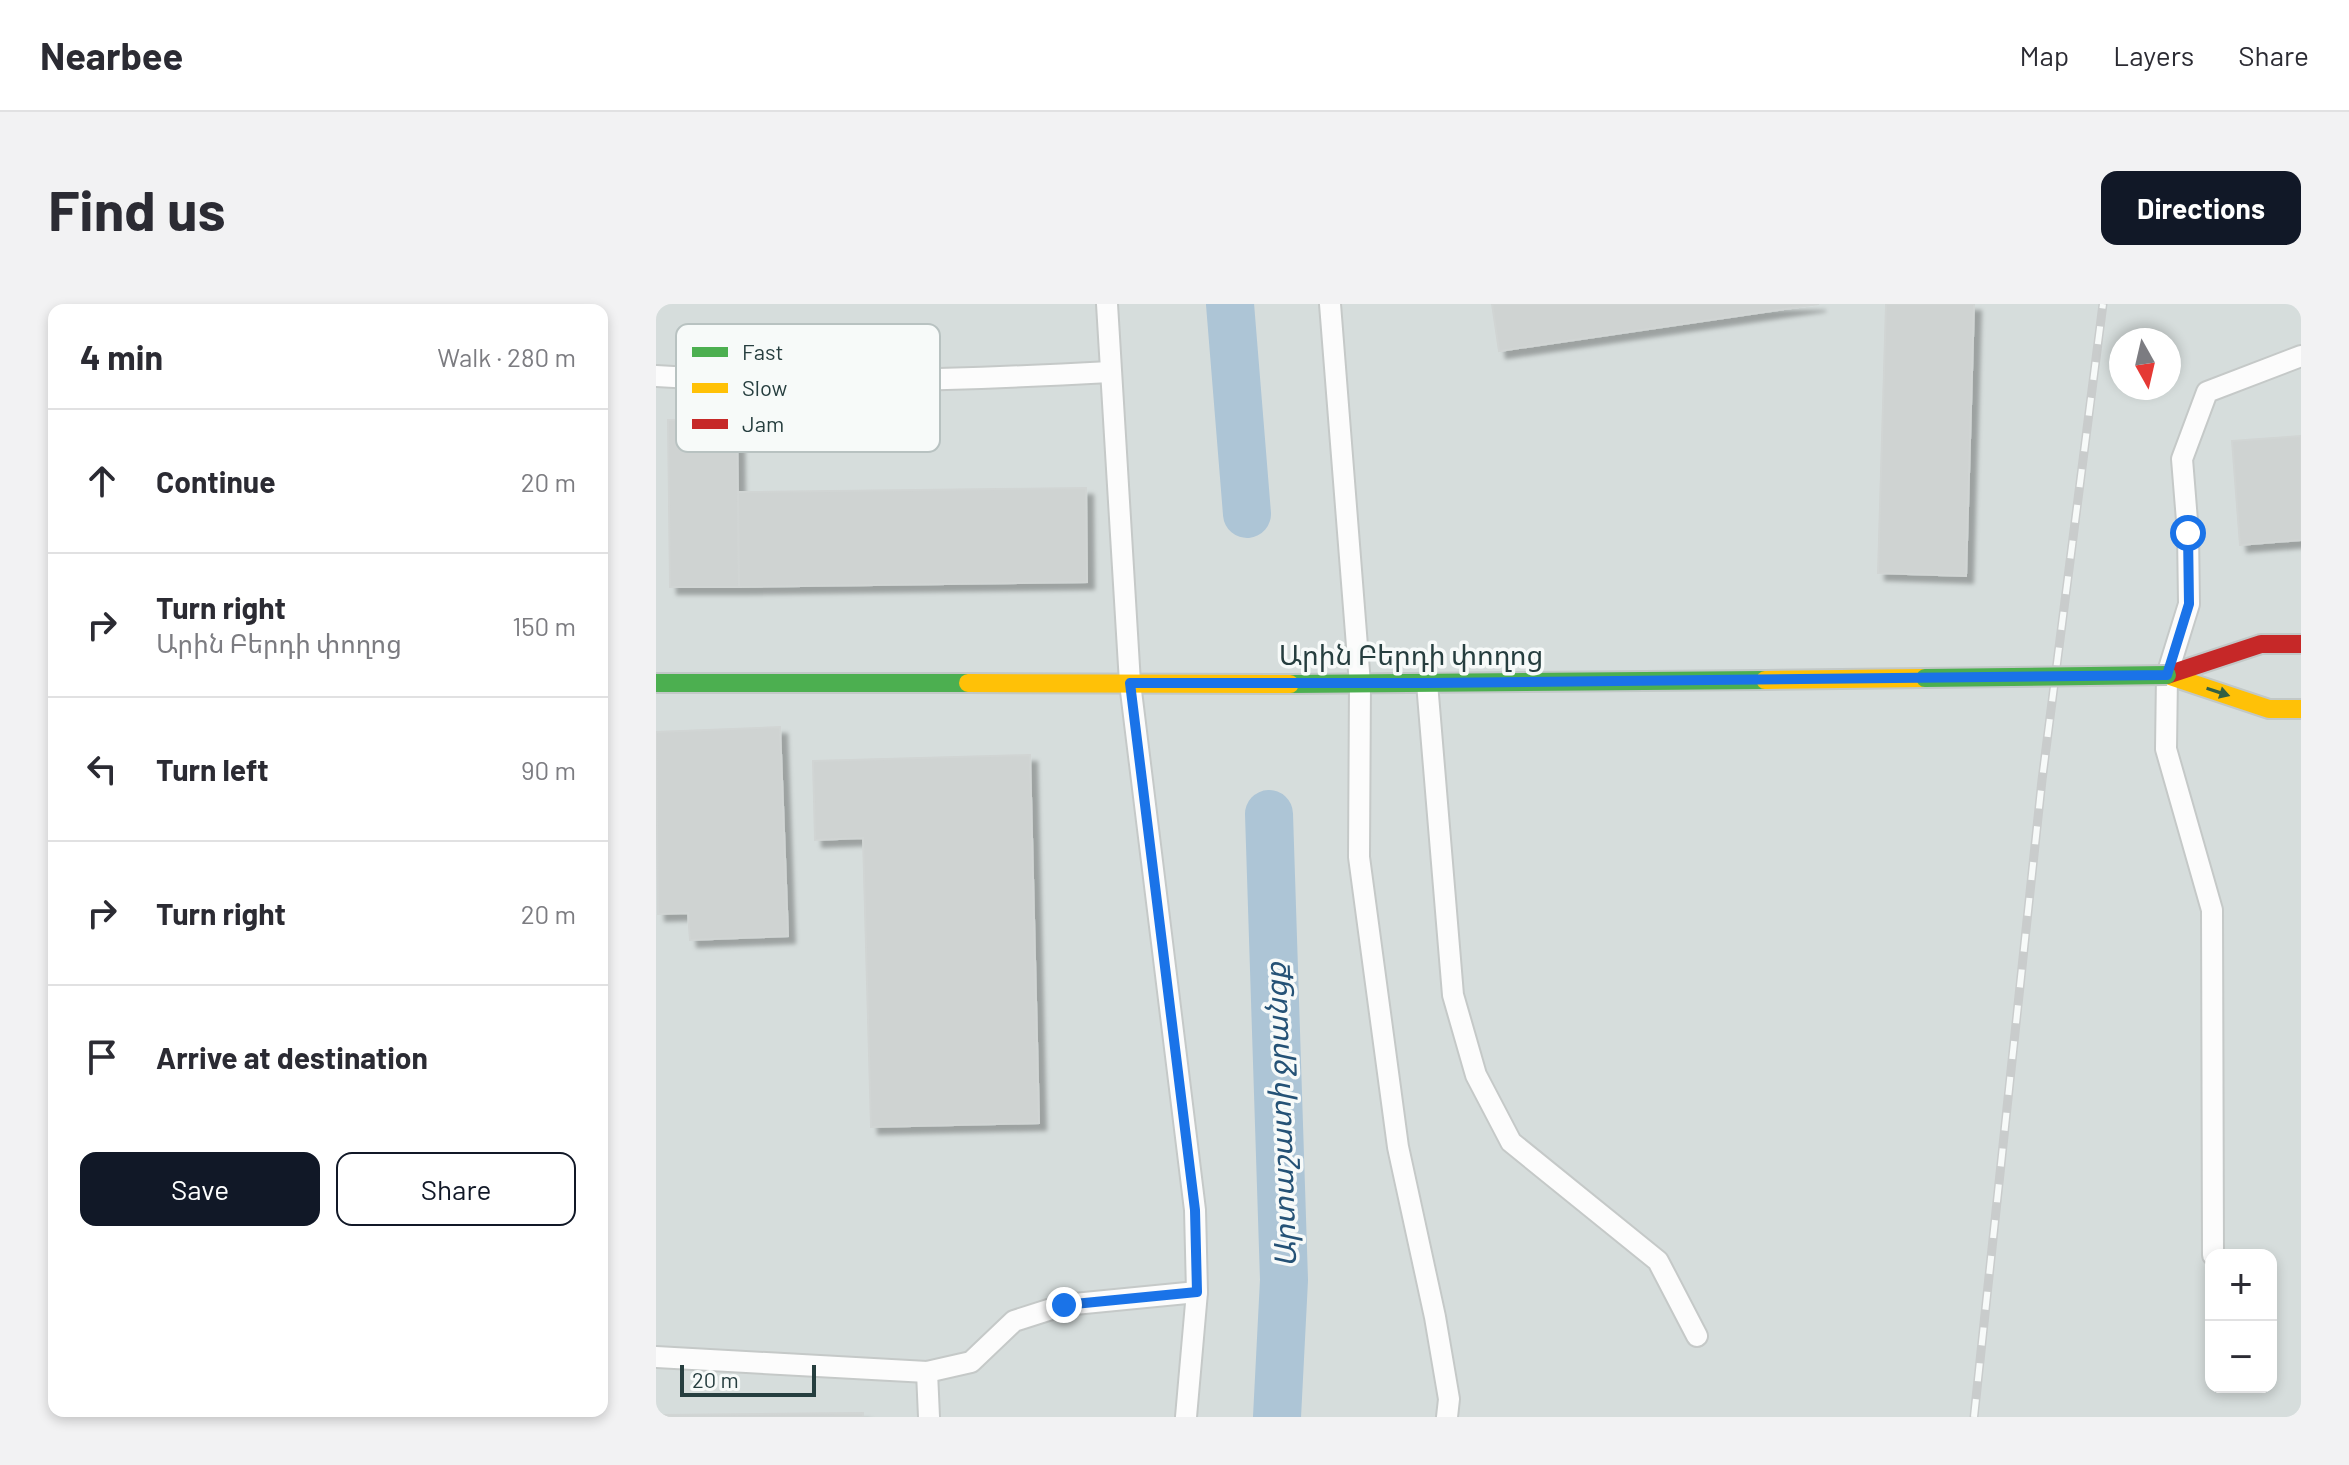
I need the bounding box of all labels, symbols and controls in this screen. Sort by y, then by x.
text: Nearbee [40,32,183,78]
text: Map [2019,38,2069,72]
text: Layers [2113,38,2194,72]
text: Share [2238,38,2309,72]
button: Directions [2101,171,2301,245]
text: Find us [48,175,226,242]
legend [676,324,940,452]
north arrow [2109,328,2181,400]
text: 4 min [80,336,163,377]
text: Fast [742,338,784,364]
text: Walk · 280 m [437,341,576,372]
text: Slow [742,374,787,400]
text: Jam [742,410,784,436]
icon: ahead [80,459,124,503]
text: Continue [156,463,276,499]
text: 20 m [521,466,576,497]
route start [2170,515,2206,551]
text: Turn right [156,589,286,625]
icon: right [80,603,124,647]
text: 150 m [512,610,576,641]
text: Արին Բերդի փողոց [156,627,402,658]
street label: Արին Բերդի փողոց [1279,637,1543,672]
one-way arrow [2206,687,2230,699]
icon: left [80,747,124,791]
text: Turn left [156,751,269,787]
text: 90 m [521,754,576,785]
icon: right [80,891,124,935]
text: Turn right [156,895,286,931]
text: 20 m [521,898,576,929]
water label: Արտաշատի ջրանցք [1256,961,1304,1268]
icon: arrive [80,1035,124,1079]
text: Arrive at destination [156,1039,428,1075]
button: Save [80,1152,320,1226]
button: Share [336,1152,576,1226]
map controls [2205,1249,2277,1393]
button: + [2205,1249,2277,1321]
route end [1046,1287,1082,1323]
button: − [2205,1321,2277,1393]
scale bar [680,1361,816,1397]
text: 20 m [692,1366,739,1392]

